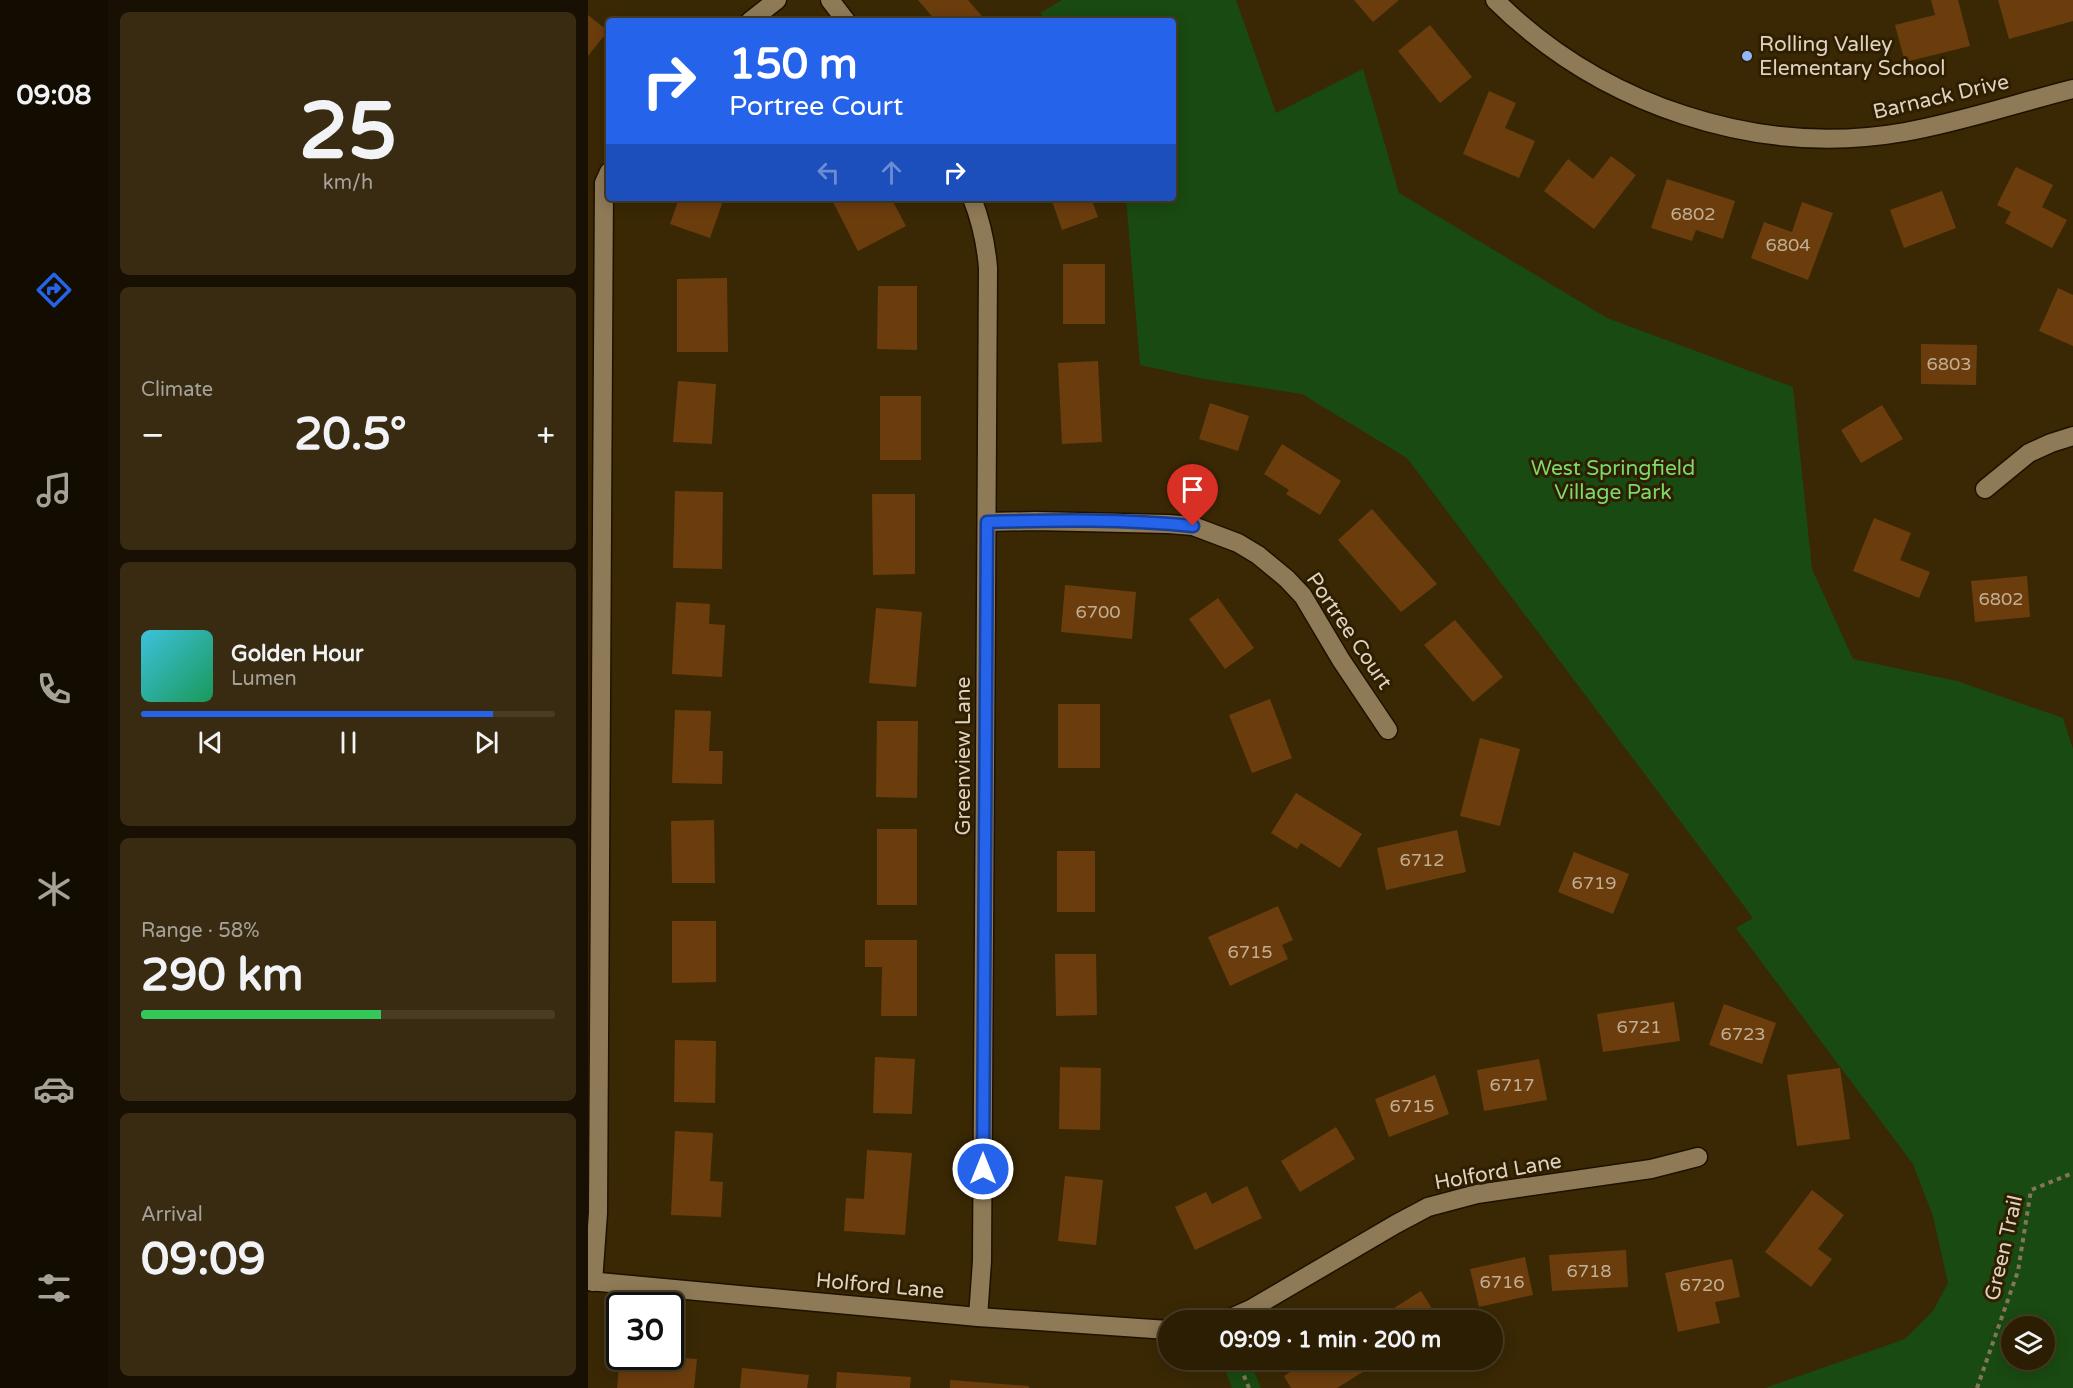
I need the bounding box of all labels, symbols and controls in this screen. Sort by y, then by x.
place label: Rolling Valley Elementary School [1759,32,1946,81]
text: 150 m [729,39,858,90]
icon: right [630,42,708,120]
marker: Rolling Valley Elementary School [1740,49,1754,63]
street label: Barnack Drive [1871,69,2012,125]
text: 09:08 [17,79,91,112]
text: 25 [299,85,397,179]
text: Portree Court [729,90,903,123]
icon: left [812,156,845,189]
icon: ahead [875,156,908,189]
icon: right [938,156,971,189]
text: km/h [323,171,373,195]
house number: 6802 [1670,203,1716,225]
house number: 6804 [1765,234,1811,256]
icon: directions [33,269,75,311]
house number: 6803 [1926,353,1972,375]
text: Climate [141,378,213,402]
text: 20.5° [294,408,407,462]
text: − [141,416,165,455]
text: + [536,416,555,455]
park label: West Springfield Village Park [1531,456,1695,505]
pin [1167,464,1218,526]
icon: music [33,469,75,511]
icon: arrive [1176,473,1209,506]
street label: Portree Court [1301,568,1397,694]
house number: 6802 [1978,588,2024,610]
house number: 6700 [1075,601,1121,623]
text: Golden Hour [231,641,363,667]
text: Lumen [231,667,297,691]
icon: phone [33,668,75,710]
street label: Greenview Lane [951,676,976,835]
icon: previous [194,726,227,759]
icon: pause [332,726,365,759]
icon: next [470,726,503,759]
house number: 6712 [1399,849,1445,871]
icon: climate [33,868,75,910]
house number: 6719 [1571,872,1617,894]
text: Range · 58% [141,919,260,943]
house number: 6715 [1227,941,1273,963]
text: 290 km [141,949,303,1003]
house number: 6721 [1616,1016,1662,1038]
house number: 6723 [1720,1023,1766,1045]
icon: car [33,1068,75,1110]
house number: 6717 [1489,1074,1535,1096]
house number: 6715 [1389,1095,1435,1117]
position arrow [951,1137,1015,1201]
street label: Holford Lane [1432,1148,1564,1195]
street label: Green Trail [1980,1193,2028,1303]
text: Arrival [141,1203,203,1227]
text: 09:09 [141,1233,266,1287]
house number: 6718 [1566,1260,1612,1282]
icon: filters [33,1267,75,1309]
street label: Holford Lane [815,1268,945,1304]
house number: 6716 [1479,1271,1525,1293]
house number: 6720 [1679,1274,1725,1296]
speed limit sign: 30 [606,1292,684,1370]
map controls [2001,1316,2055,1370]
button: layers [2001,1316,2055,1370]
text: 09:09 · 1 min · 200 m [1220,1327,1441,1353]

